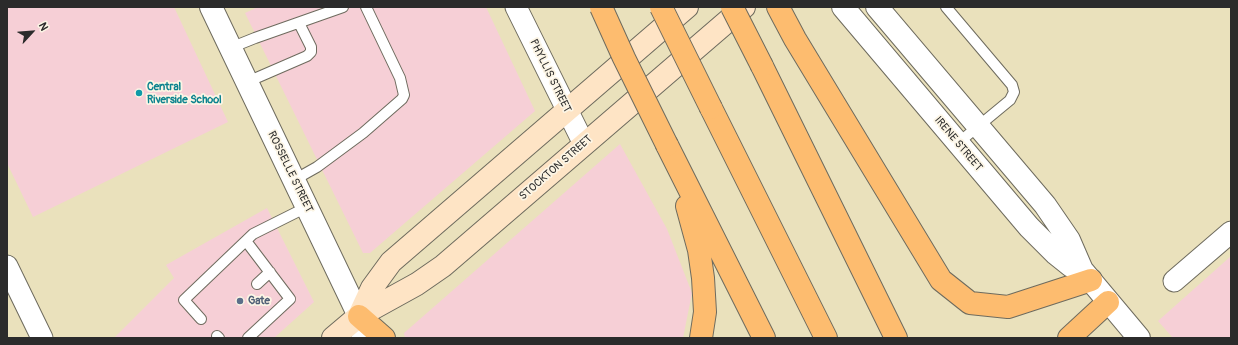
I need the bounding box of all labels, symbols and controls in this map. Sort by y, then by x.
north arrow [12,12,52,52]
text: N [36,20,51,33]
street label: PHYLLIS STREET [526,37,574,115]
place label: Central Riverside School [147,80,222,106]
marker: Central Riverside School [134,88,144,98]
street label: IRENE STREET [931,114,985,174]
street label: ROSSELLE STREET [265,129,315,215]
street label: STOCKTON STREET [517,133,595,203]
place label: Gate [248,294,270,308]
marker: Gate [235,296,245,306]

